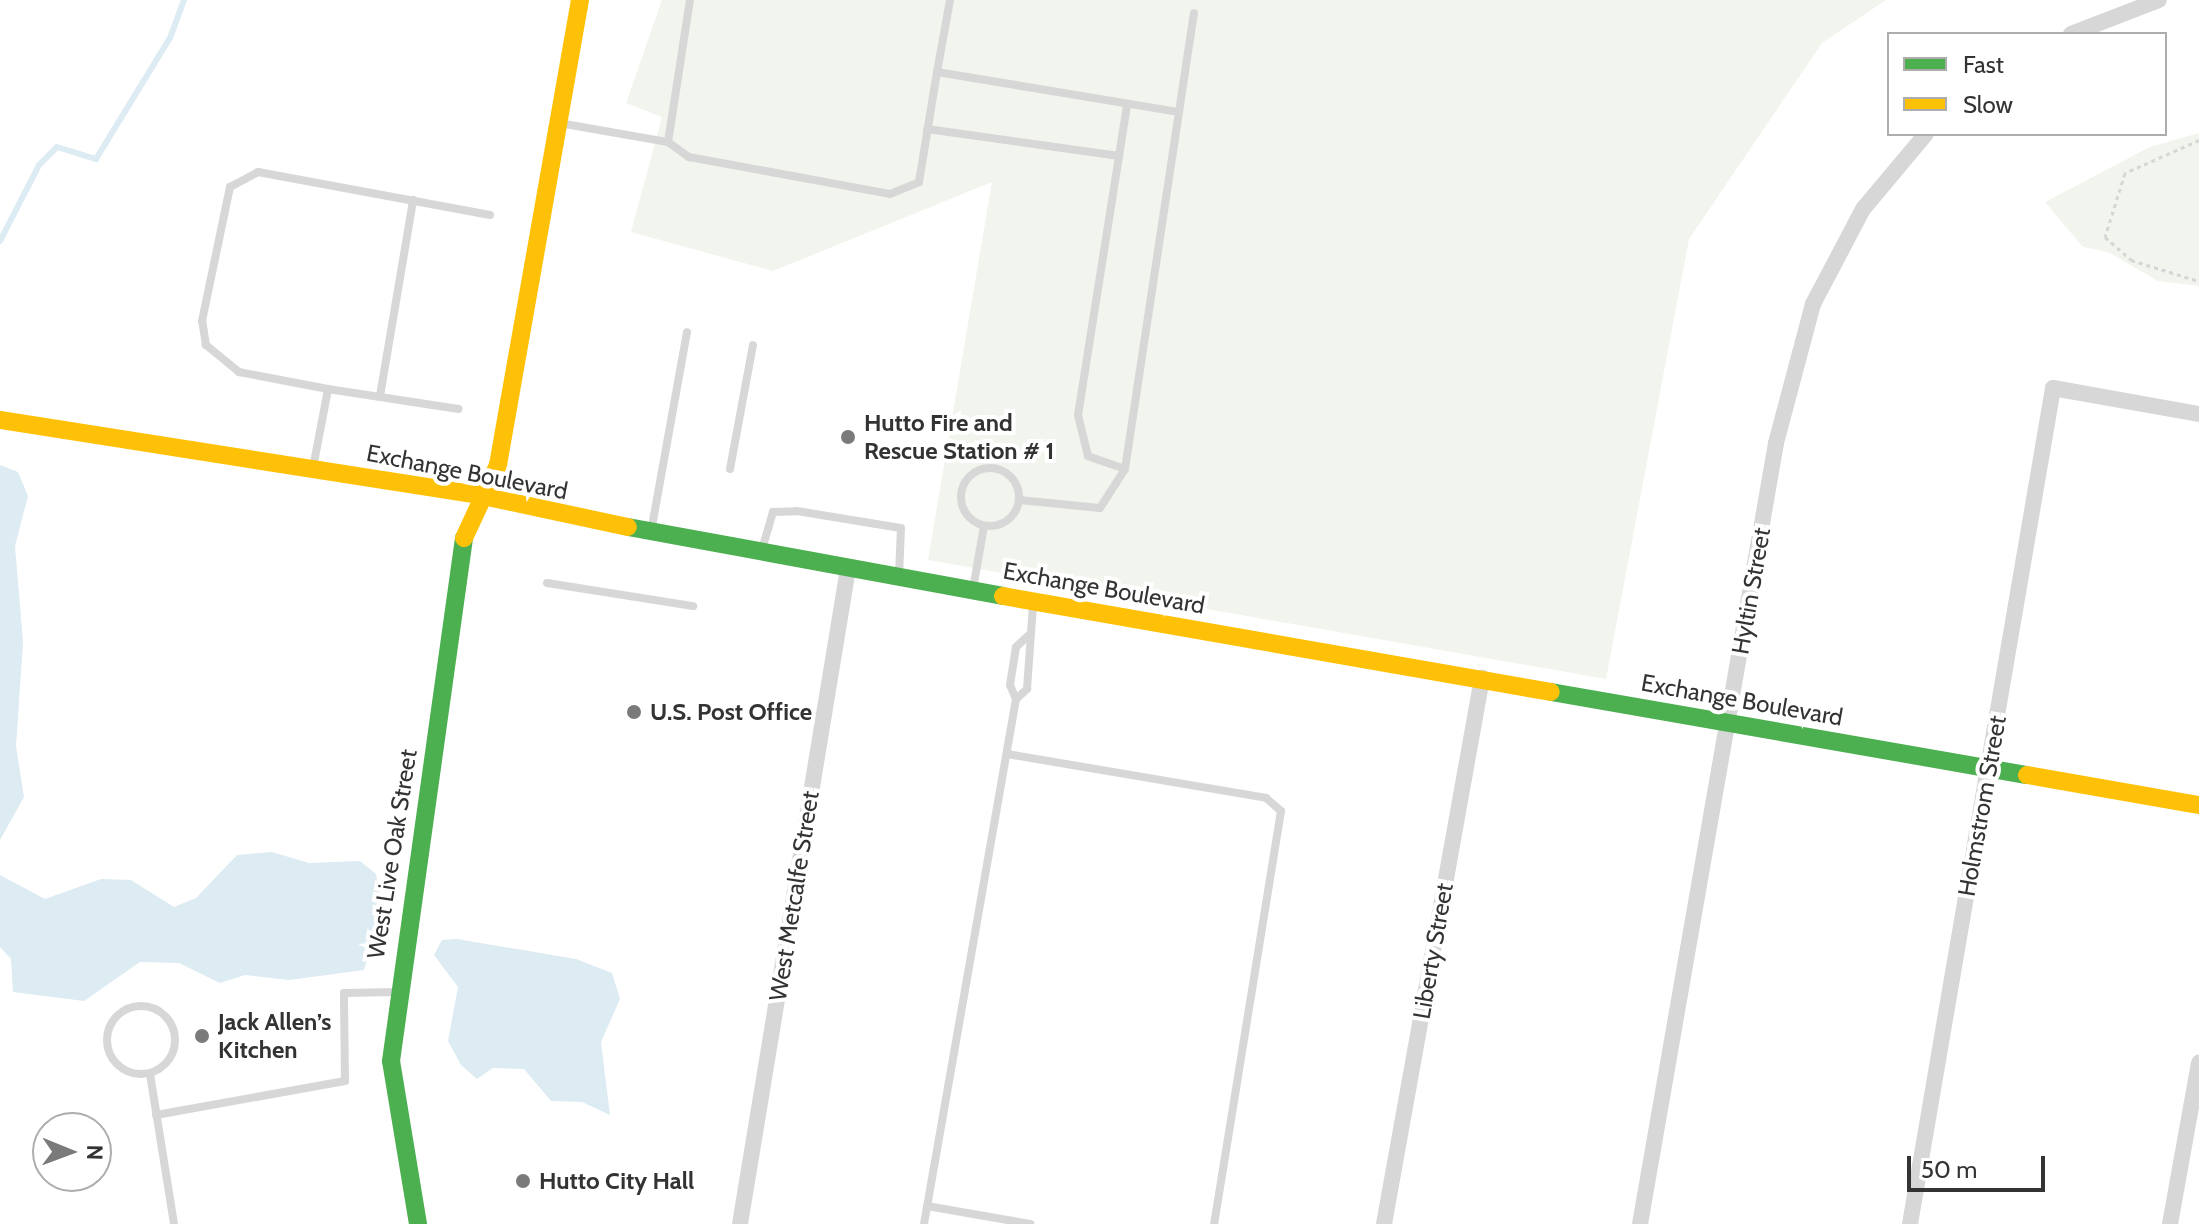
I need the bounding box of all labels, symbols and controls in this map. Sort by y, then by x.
legend [1887,32,2167,136]
text: Fast [1963,50,2004,79]
text: Slow [1963,90,2013,119]
place label: Hutto Fire and Rescue Station # 1 [864,409,1054,465]
marker: Hutto Fire and Rescue Station # 1 [839,428,857,446]
street label: Exchange Boulevard [364,438,570,506]
street label: Hyltin Street [1726,525,1776,657]
street label: Exchange Boulevard [1001,556,1207,620]
street label: Exchange Boulevard [1639,668,1845,732]
place label: U.S. Post Office [650,698,812,726]
marker: U.S. Post Office [625,703,643,721]
street label: Holmstrom Street [1952,713,2012,899]
street label: West Live Oak Street [361,747,423,961]
street label: West Metcalfe Street [763,789,825,1003]
street label: Liberty Street [1407,881,1459,1021]
place label: Jack Allen’s Kitchen [218,1008,332,1064]
marker: Jack Allen’s Kitchen [193,1027,211,1045]
north arrow [32,1112,112,1192]
scale bar [1911,1140,2049,1190]
text: N [81,1144,108,1160]
text: 50 m [1921,1155,1977,1184]
place label: Hutto City Hall [539,1167,694,1195]
marker: Hutto City Hall [514,1172,532,1190]

